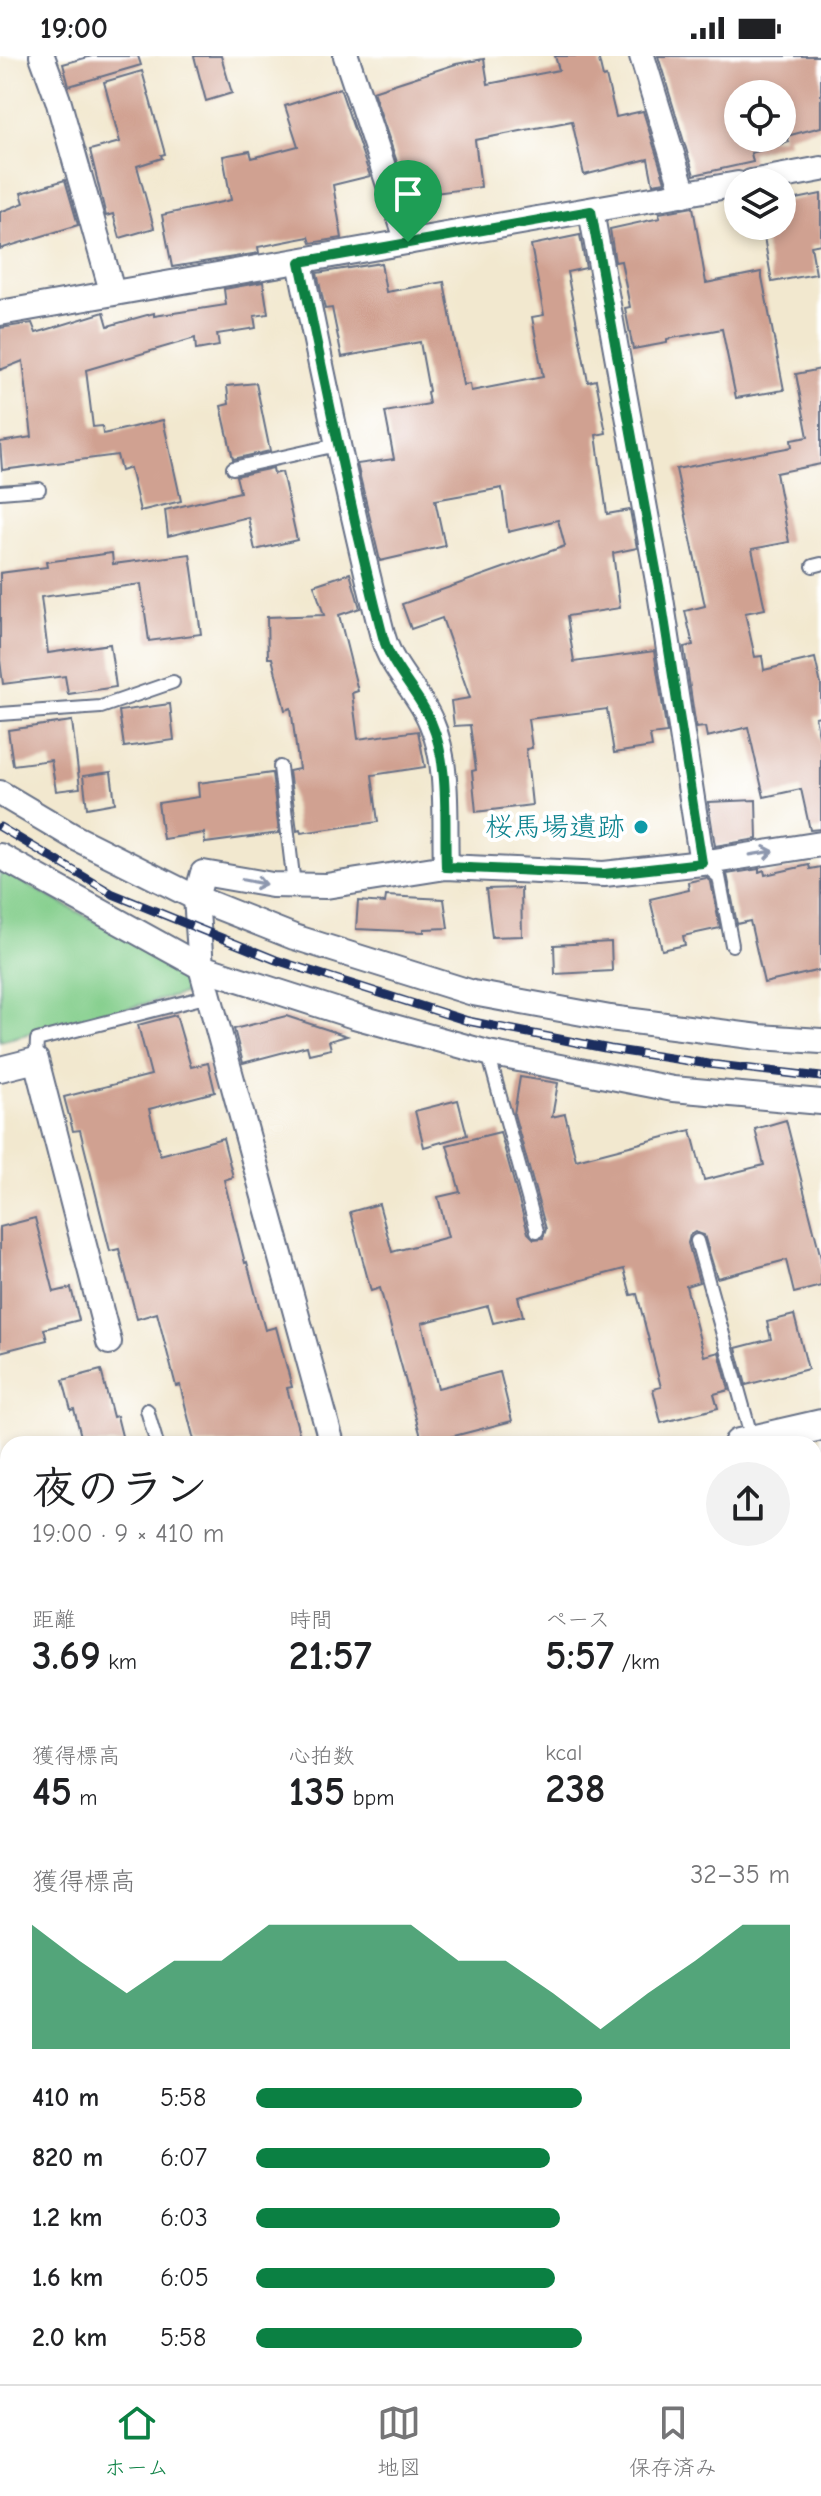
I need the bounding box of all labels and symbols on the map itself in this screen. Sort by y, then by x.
pin [374,160,442,242]
place label: 桜馬場遺跡 [485,811,625,843]
marker: 桜馬場遺跡 [632,818,650,836]
one-way arrow [749,845,774,860]
one-way arrow [240,875,266,890]

